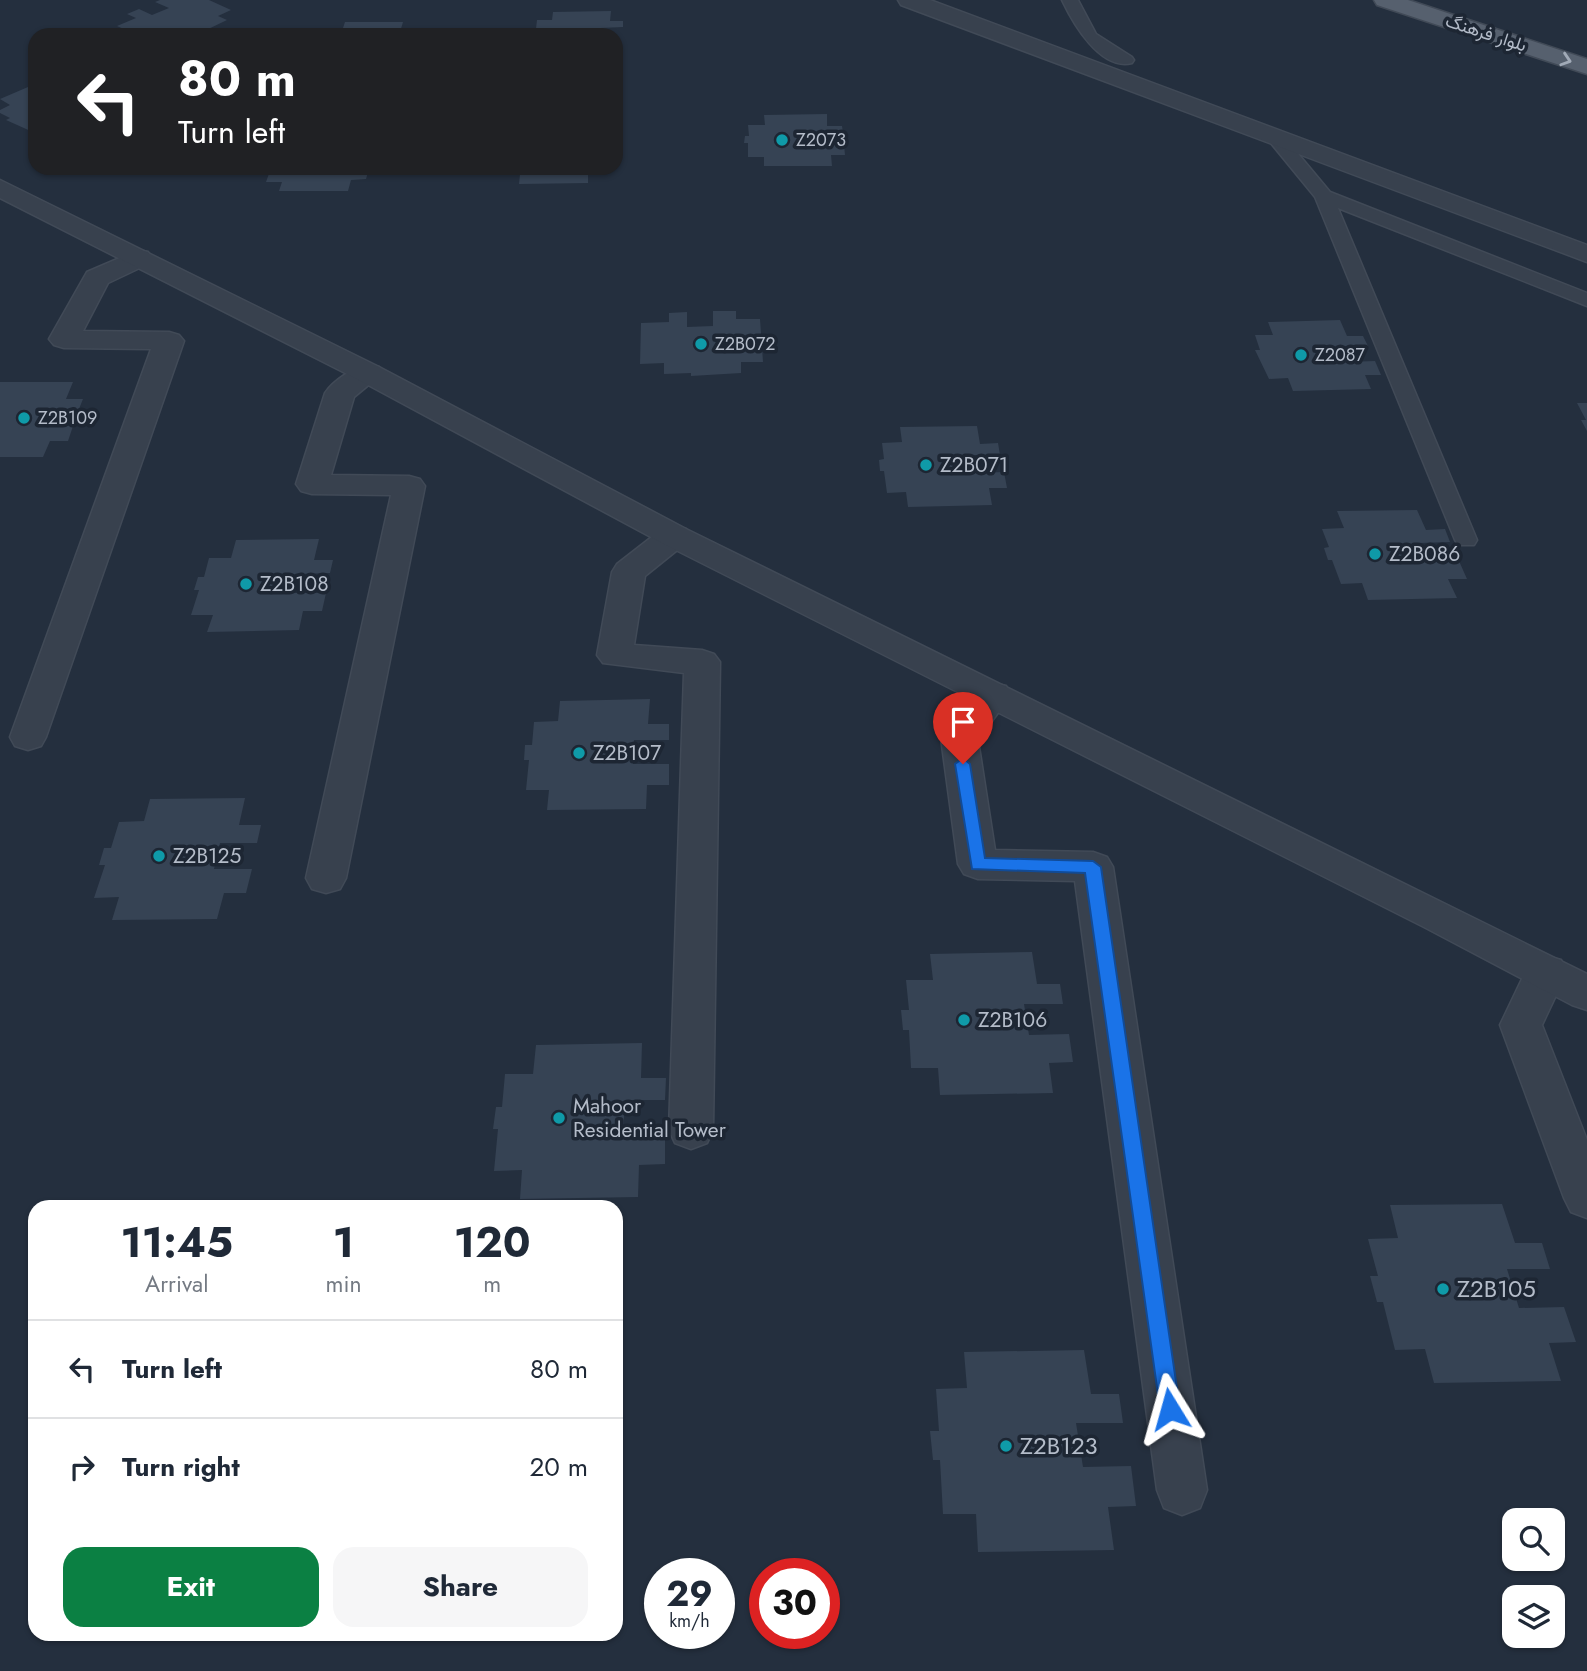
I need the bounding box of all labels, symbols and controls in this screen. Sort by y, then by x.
street label: بلوار فرهنگ [1442,8,1530,58]
text: 80 m [178,44,296,114]
one-way arrow [1560,52,1572,66]
icon: left [63,56,154,147]
text: Turn left [178,109,285,155]
place label: Z2073 [796,127,846,153]
marker: Z2073 [774,132,790,148]
place label: Z2B072 [715,331,776,357]
marker: Z2B072 [693,336,709,352]
place label: Z2087 [1315,342,1365,368]
marker: Z2087 [1293,347,1309,363]
place label: Z2B109 [38,405,97,431]
marker: Z2B109 [16,410,32,426]
place label: Z2B071 [940,450,1008,480]
marker: Z2B071 [918,457,934,473]
place label: Z2B086 [1389,539,1460,569]
marker: Z2B086 [1367,546,1383,562]
place label: Z2B108 [260,569,329,599]
marker: Z2B108 [238,576,254,592]
pin [933,692,993,764]
icon: arrive [944,703,982,741]
place label: Z2B107 [593,738,661,768]
marker: Z2B107 [571,745,587,761]
place label: Z2B125 [173,841,241,871]
marker: Z2B125 [151,848,167,864]
place label: Z2B106 [978,1005,1047,1035]
marker: Z2B106 [956,1012,972,1028]
place label: Mahoor Residential Tower [573,1091,727,1145]
marker: Mahoor Residential Tower [551,1110,567,1126]
text: 11:45 [120,1212,233,1273]
text: 1 [333,1212,354,1273]
text: 120 [454,1212,531,1273]
text: Arrival [145,1267,208,1301]
text: min [325,1267,361,1301]
text: m [483,1267,501,1301]
place label: Z2B105 [1457,1271,1536,1306]
marker: Z2B105 [1435,1281,1451,1297]
icon: left [63,1350,101,1388]
text: Turn left [122,1350,222,1388]
text: 80 m [530,1350,588,1388]
position arrow [1133,1372,1207,1446]
place label: Z2B123 [1020,1428,1098,1463]
marker: Z2B123 [998,1438,1014,1454]
icon: right [63,1448,101,1486]
text: Turn right [122,1448,240,1486]
text: 20 m [530,1448,588,1486]
map controls [1502,1508,1565,1648]
button: search [1502,1508,1565,1571]
button: Exit [63,1547,319,1627]
button: Share [333,1547,588,1627]
speed limit sign: 30 [749,1558,840,1649]
text: 29 [666,1569,713,1619]
button: layers [1502,1585,1565,1648]
text: km/h [669,1608,710,1634]

